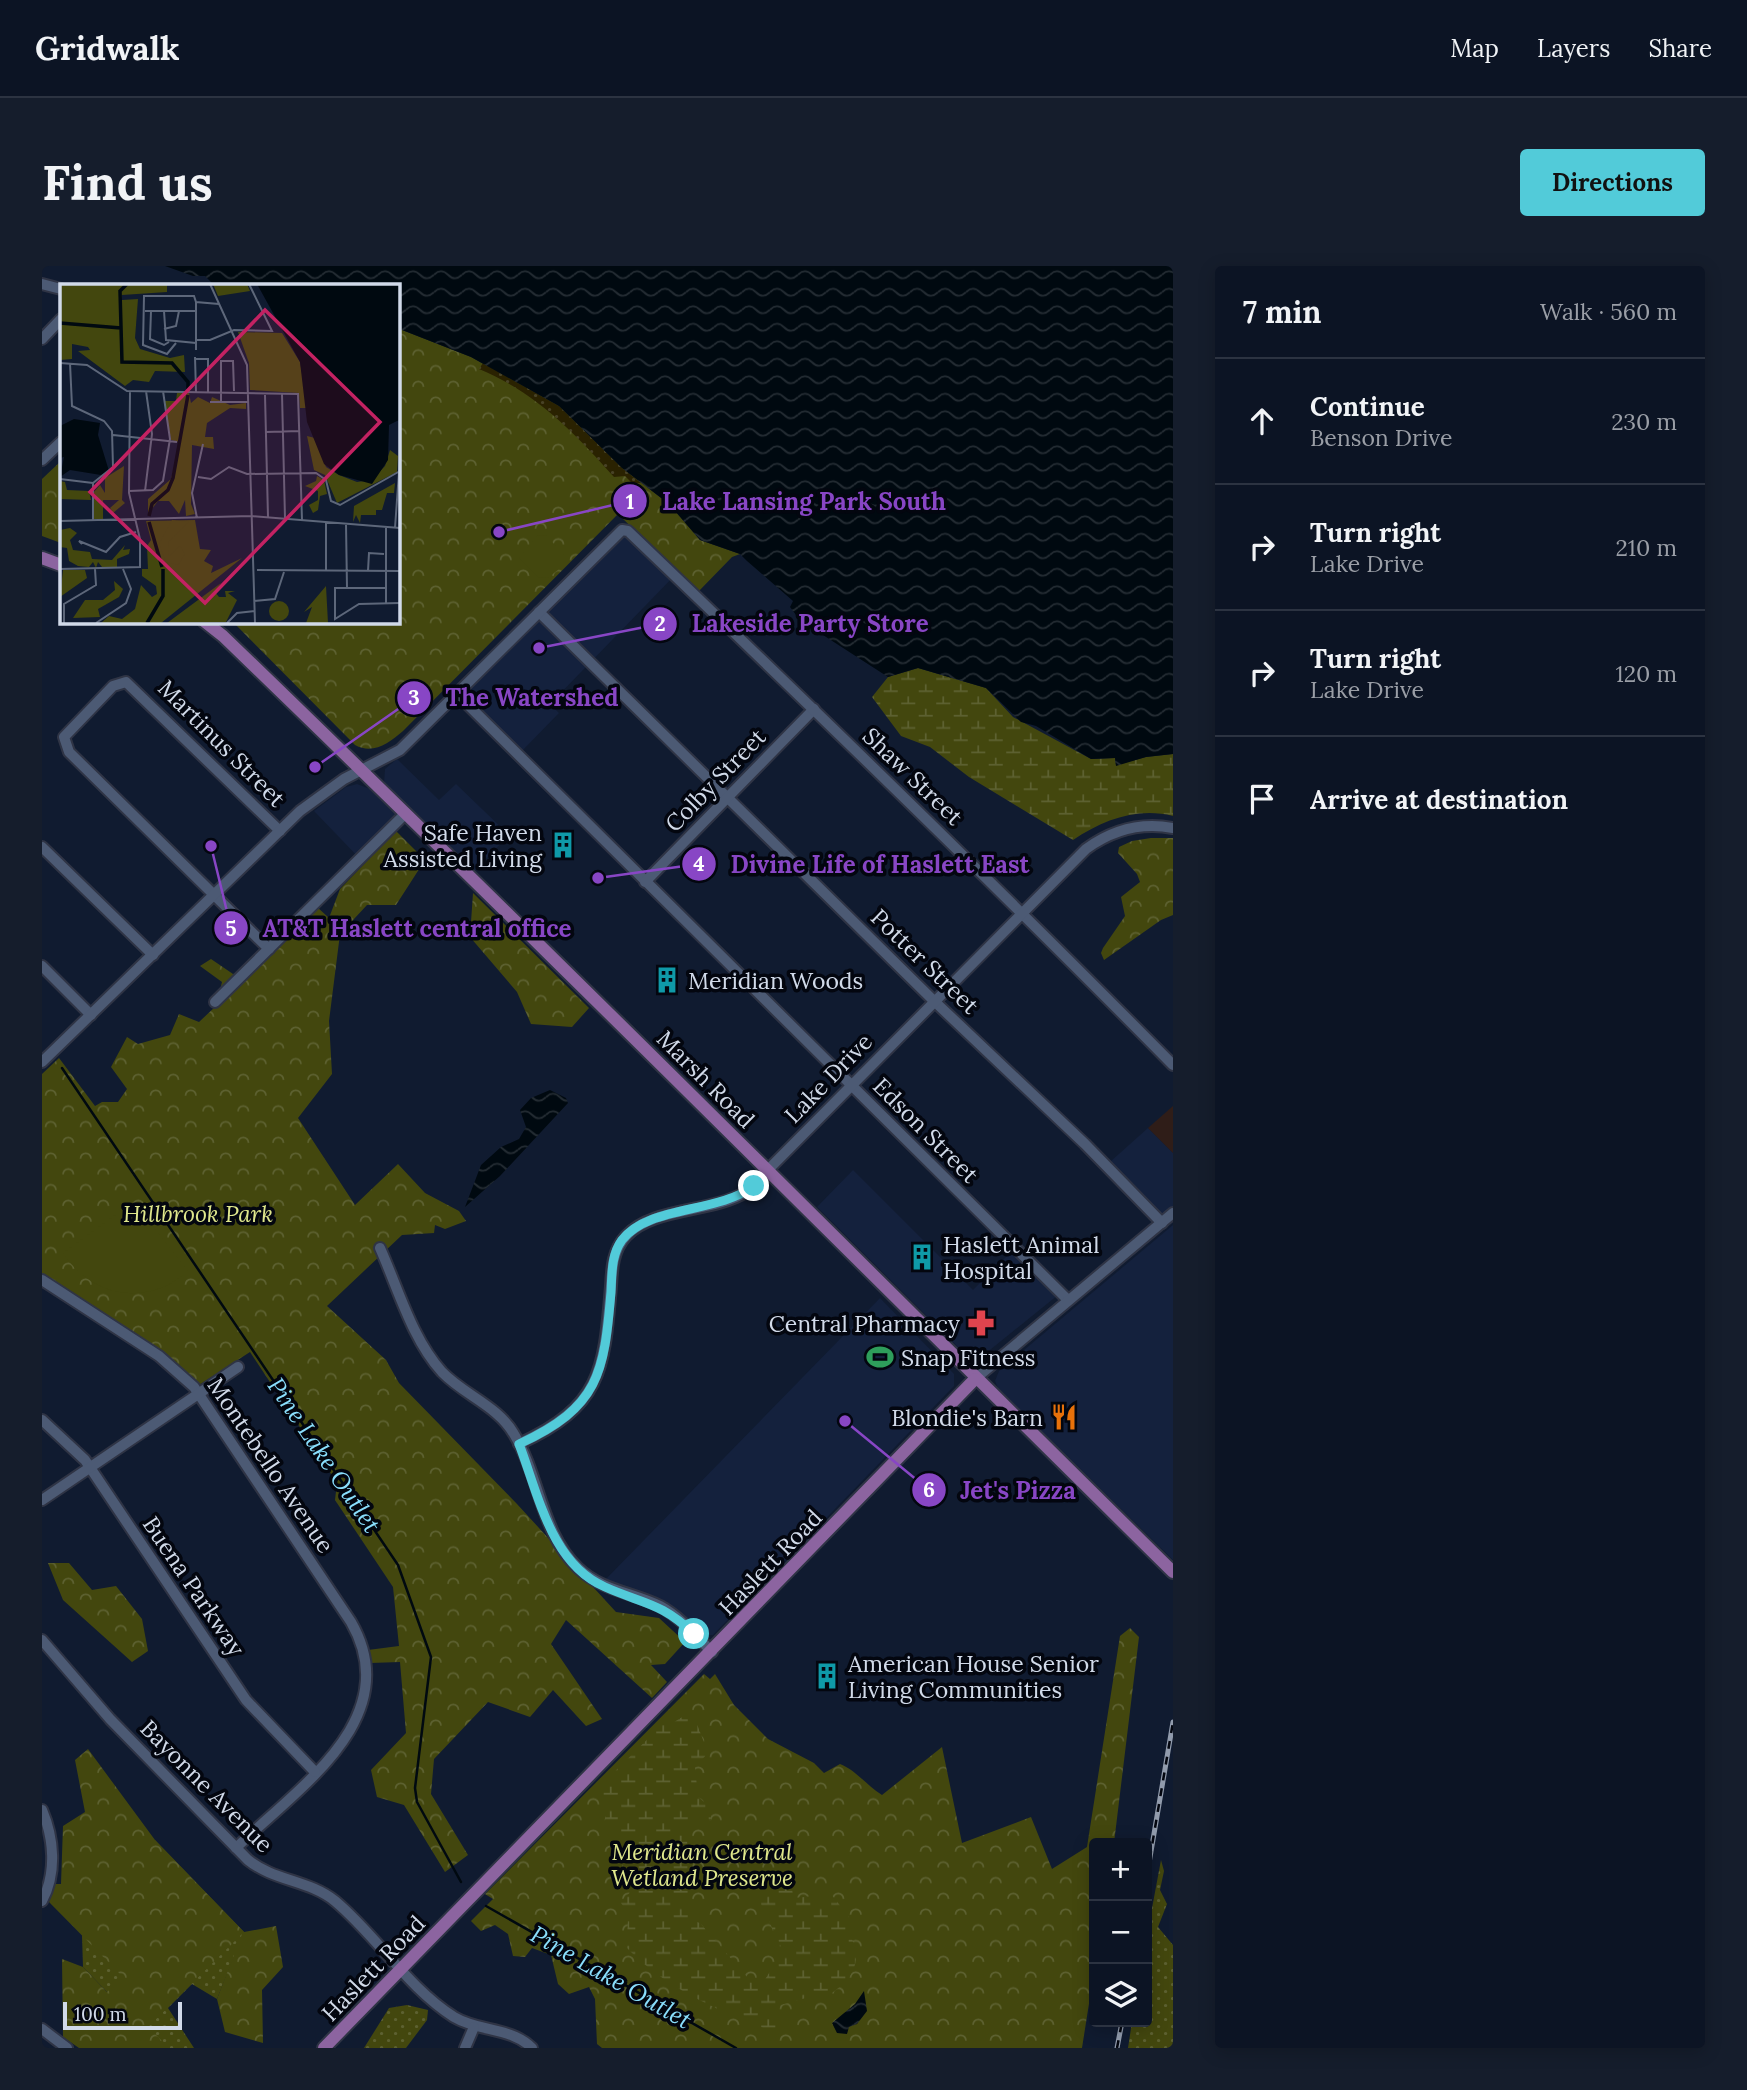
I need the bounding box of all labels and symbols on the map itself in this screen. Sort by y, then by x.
inset map [60,284,399,623]
callout: Lake Lansing Park South [613,479,960,524]
text: Lake Lansing Park South [662,486,946,517]
text: 1 [626,488,634,515]
callout: Lakeside Party Store [642,601,943,646]
text: Lakeside Party Store [691,608,929,639]
text: 2 [654,610,666,637]
street label: Martinus Street [152,673,292,813]
callout: The Watershed [397,675,633,720]
text: The Watershed [446,682,618,713]
text: 3 [408,684,420,711]
street label: Shaw Street [857,721,969,831]
street label: Colby Street [659,722,771,838]
place label: Safe Haven Assisted Living [383,818,543,873]
building icon: Safe Haven Assisted Living [548,830,578,860]
callout: Divine Life of Haslett East [682,842,1044,887]
text: Divine Life of Haslett East [731,849,1031,880]
text: 4 [693,850,705,877]
street label: Potter Street [865,902,985,1020]
callout: AT&T Haslett central office [214,906,586,951]
text: AT&T Haslett central office [262,913,572,944]
text: 5 [225,915,237,942]
building icon: Meridian Woods [652,965,682,995]
place label: Meridian Woods [688,966,863,995]
street label: Marsh Road [651,1024,761,1134]
street label: Lake Drive [778,1027,878,1129]
street label: Edson Street [867,1071,985,1189]
route end [738,1170,769,1201]
park label: Hillbrook Park [123,1199,273,1228]
place label: Haslett Animal Hospital [943,1230,1099,1285]
building icon: Haslett Animal Hospital [907,1242,937,1272]
pharmacy icon: Central Pharmacy [966,1308,996,1338]
place label: Central Pharmacy [769,1309,961,1338]
sports icon: Snap Fitness [865,1342,895,1372]
place label: Snap Fitness [901,1343,1035,1372]
water label: Pine Lake Outlet [261,1371,387,1539]
street label: Montebello Avenue [202,1372,340,1558]
restaurant icon: Blondie's Barn [1049,1402,1079,1432]
place label: Blondie's Barn [891,1403,1043,1432]
callout: Jet's Pizza [912,1468,1090,1513]
text: Jet's Pizza [960,1475,1076,1506]
text: 6 [923,1476,935,1503]
street label: Haslett Road [712,1503,828,1621]
street label: Buena Parkway [137,1511,252,1662]
route start [678,1618,709,1649]
place label: American House Senior Living Communities [847,1649,1099,1704]
building icon: American House Senior Living Communities [812,1661,842,1691]
street label: Bayonne Avenue [135,1714,279,1858]
park label: Meridian Central Wetland Preserve [611,1837,793,1892]
street label: Haslett Road [315,1909,431,2027]
water label: Pine Lake Outlet [525,1918,697,2036]
scale bar [63,1999,182,2031]

